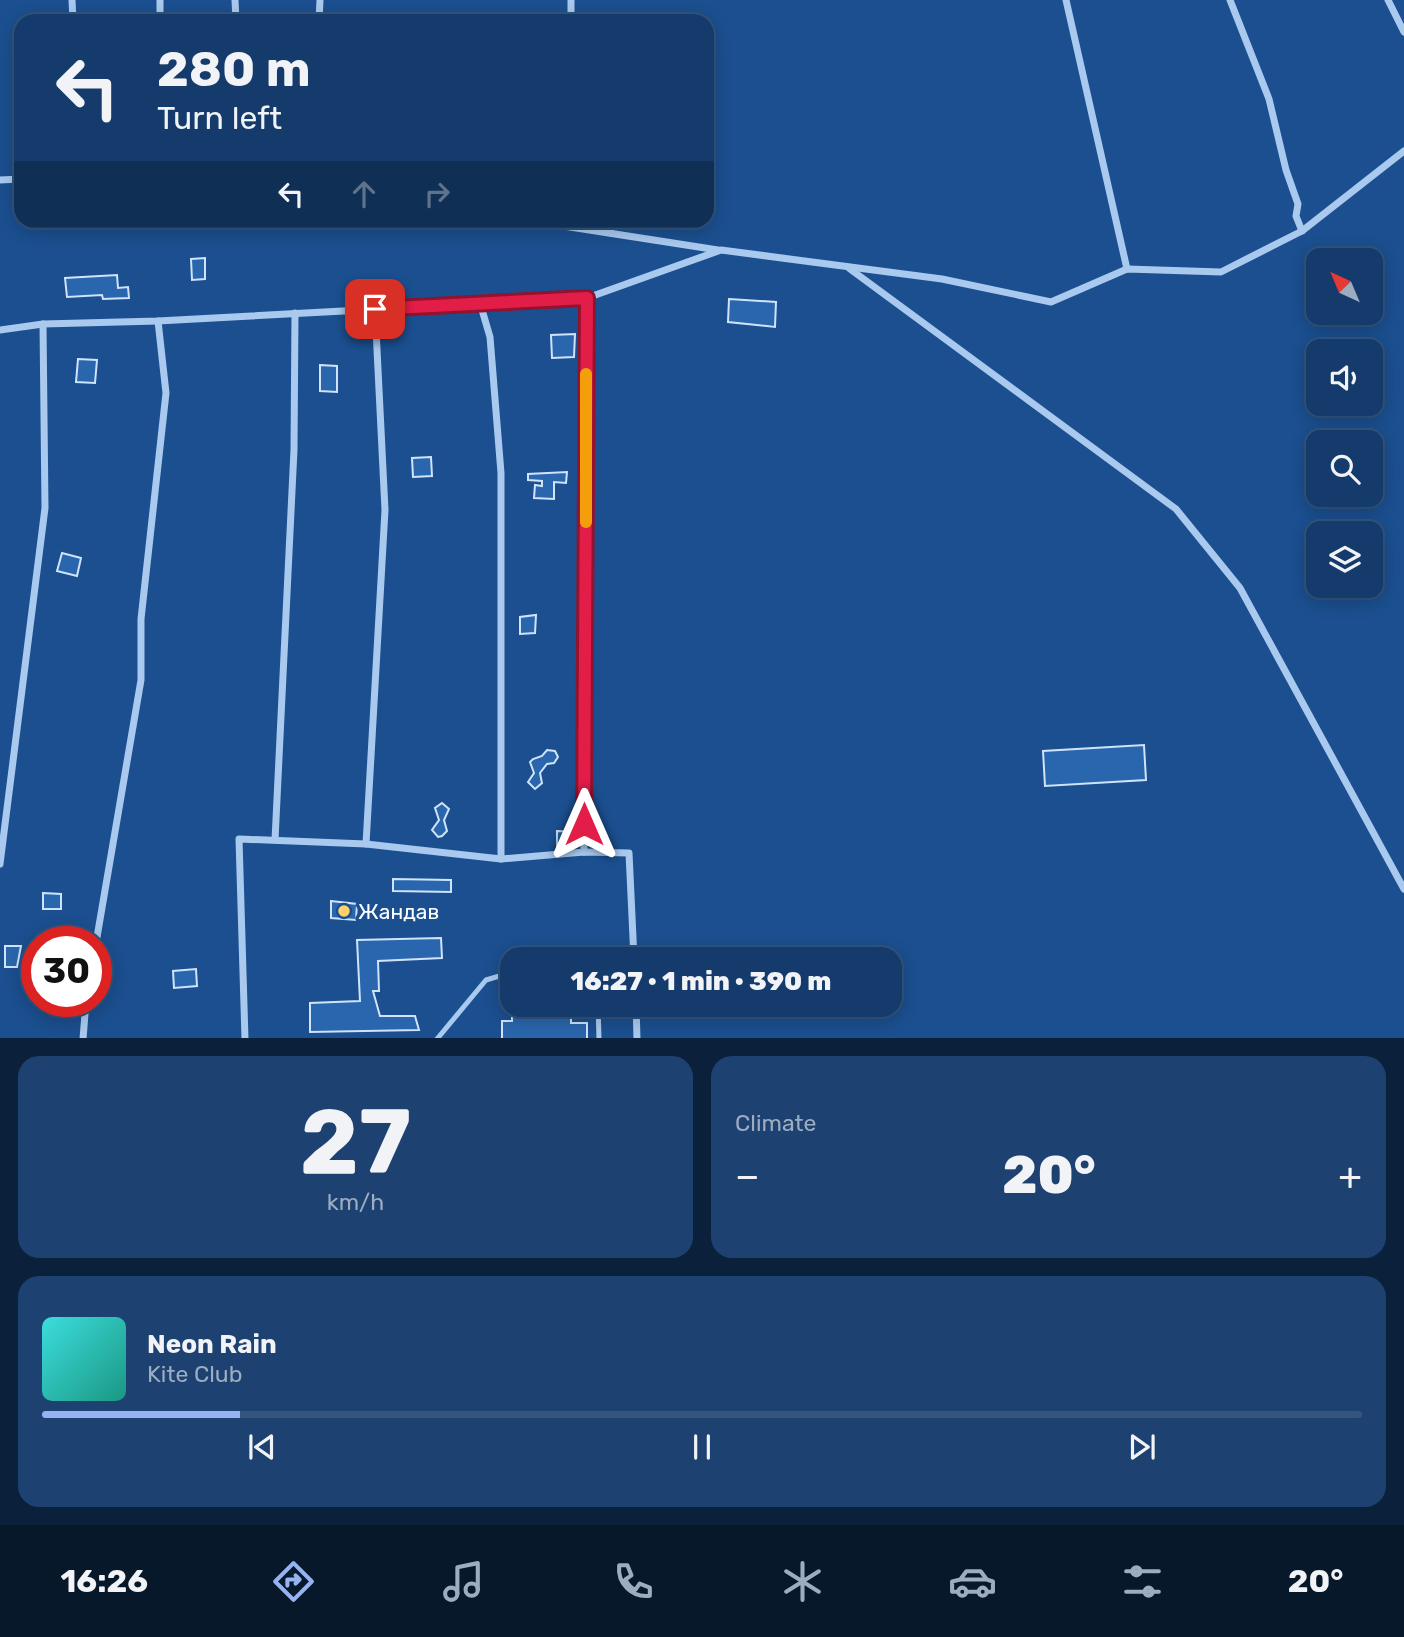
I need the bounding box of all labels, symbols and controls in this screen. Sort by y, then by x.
text: 280 m [157,40,311,98]
icon: left [42,42,133,133]
text: Turn left [157,99,282,137]
icon: left [272,175,310,213]
icon: ahead [345,175,383,213]
icon: right [418,175,456,213]
north arrow [1306,248,1382,326]
map controls [1306,248,1383,598]
pin [345,279,405,339]
icon: arrive [356,290,394,328]
button: sound [1306,339,1383,416]
button: search [1306,430,1383,507]
button: layers [1306,521,1383,598]
position arrow [547,787,621,861]
place label: Жандав [358,899,439,924]
marker: Жандав [336,903,352,919]
speed limit sign: 30 [21,926,112,1017]
text: 16:27 · 1 min · 390 m [571,966,831,997]
text: 27 [300,1088,411,1196]
text: Climate [735,1109,816,1137]
text: 20° [1002,1144,1096,1206]
text: − [735,1153,760,1199]
text: + [1338,1153,1362,1199]
text: km/h [327,1188,384,1216]
text: Neon Rain [147,1329,277,1360]
text: Kite Club [147,1360,242,1388]
icon: previous [243,1428,281,1466]
icon: pause [683,1428,721,1466]
icon: next [1123,1428,1161,1466]
icon: directions [269,1557,318,1606]
icon: music [439,1557,488,1606]
icon: phone [609,1557,658,1606]
icon: climate [778,1557,827,1606]
icon: car [948,1557,997,1606]
icon: filters [1118,1557,1167,1606]
text: 16:26 [60,1562,148,1600]
text: 20° [1288,1562,1344,1600]

